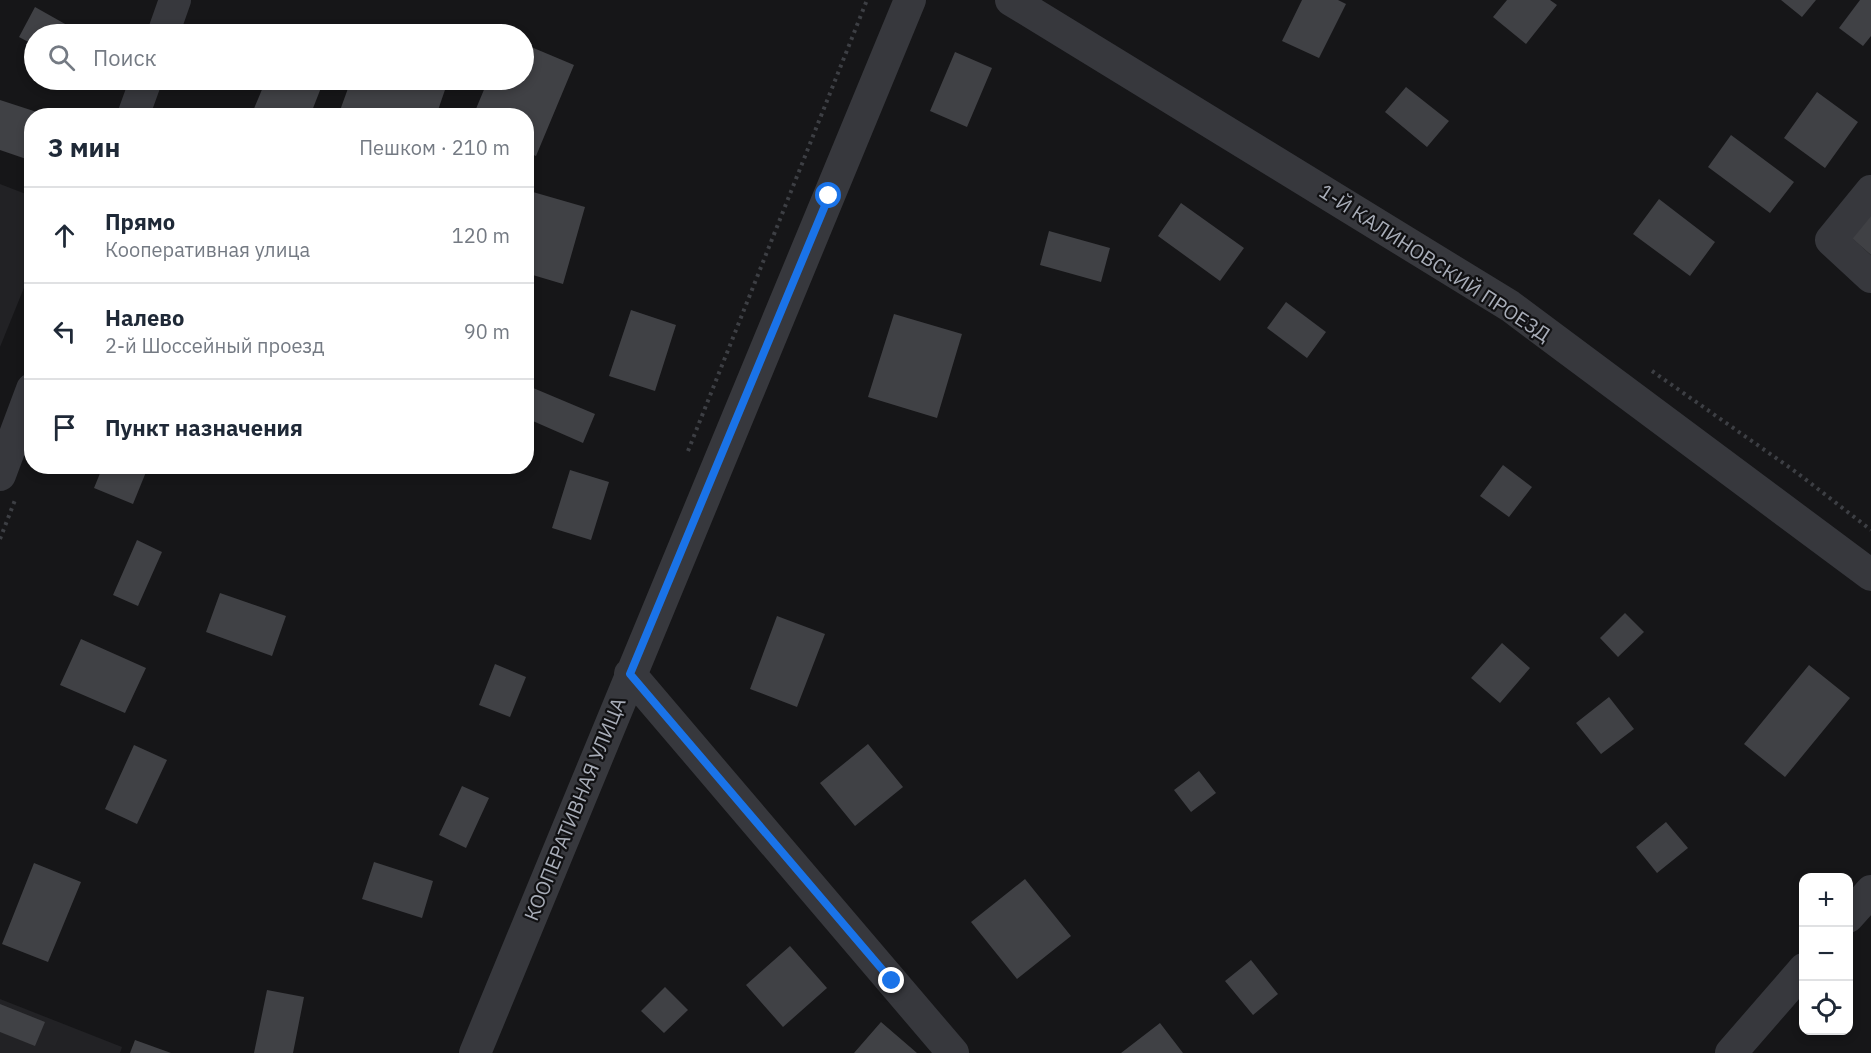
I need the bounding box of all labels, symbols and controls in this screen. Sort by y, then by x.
search box [24,24,534,90]
icon: search [45,41,78,74]
text: Поиск [93,43,157,72]
text: 3 мин [48,130,120,164]
text: Пешком · 210 m [359,134,510,161]
street label: 1-Й КАЛИНОВСКИЙ ПРОЕЗД [1314,177,1556,348]
route start [815,182,841,208]
text: Прямо [105,207,175,236]
icon: ahead [48,219,81,252]
text: 120 m [452,222,510,249]
text: Кооперативная улица [105,236,310,263]
text: Налево [105,303,184,332]
icon: left [48,315,81,348]
text: 90 m [464,318,510,345]
text: 2-й Шоссейный проезд [105,332,324,359]
icon: arrive [48,411,81,444]
text: Пункт назначения [105,413,303,442]
street label: КООПЕРАТИВНАЯ УЛИЦА [517,693,632,924]
map controls [1799,873,1853,1035]
button: + [1799,873,1853,927]
button: − [1799,927,1853,981]
route end [878,967,904,993]
button: locate [1799,981,1853,1035]

